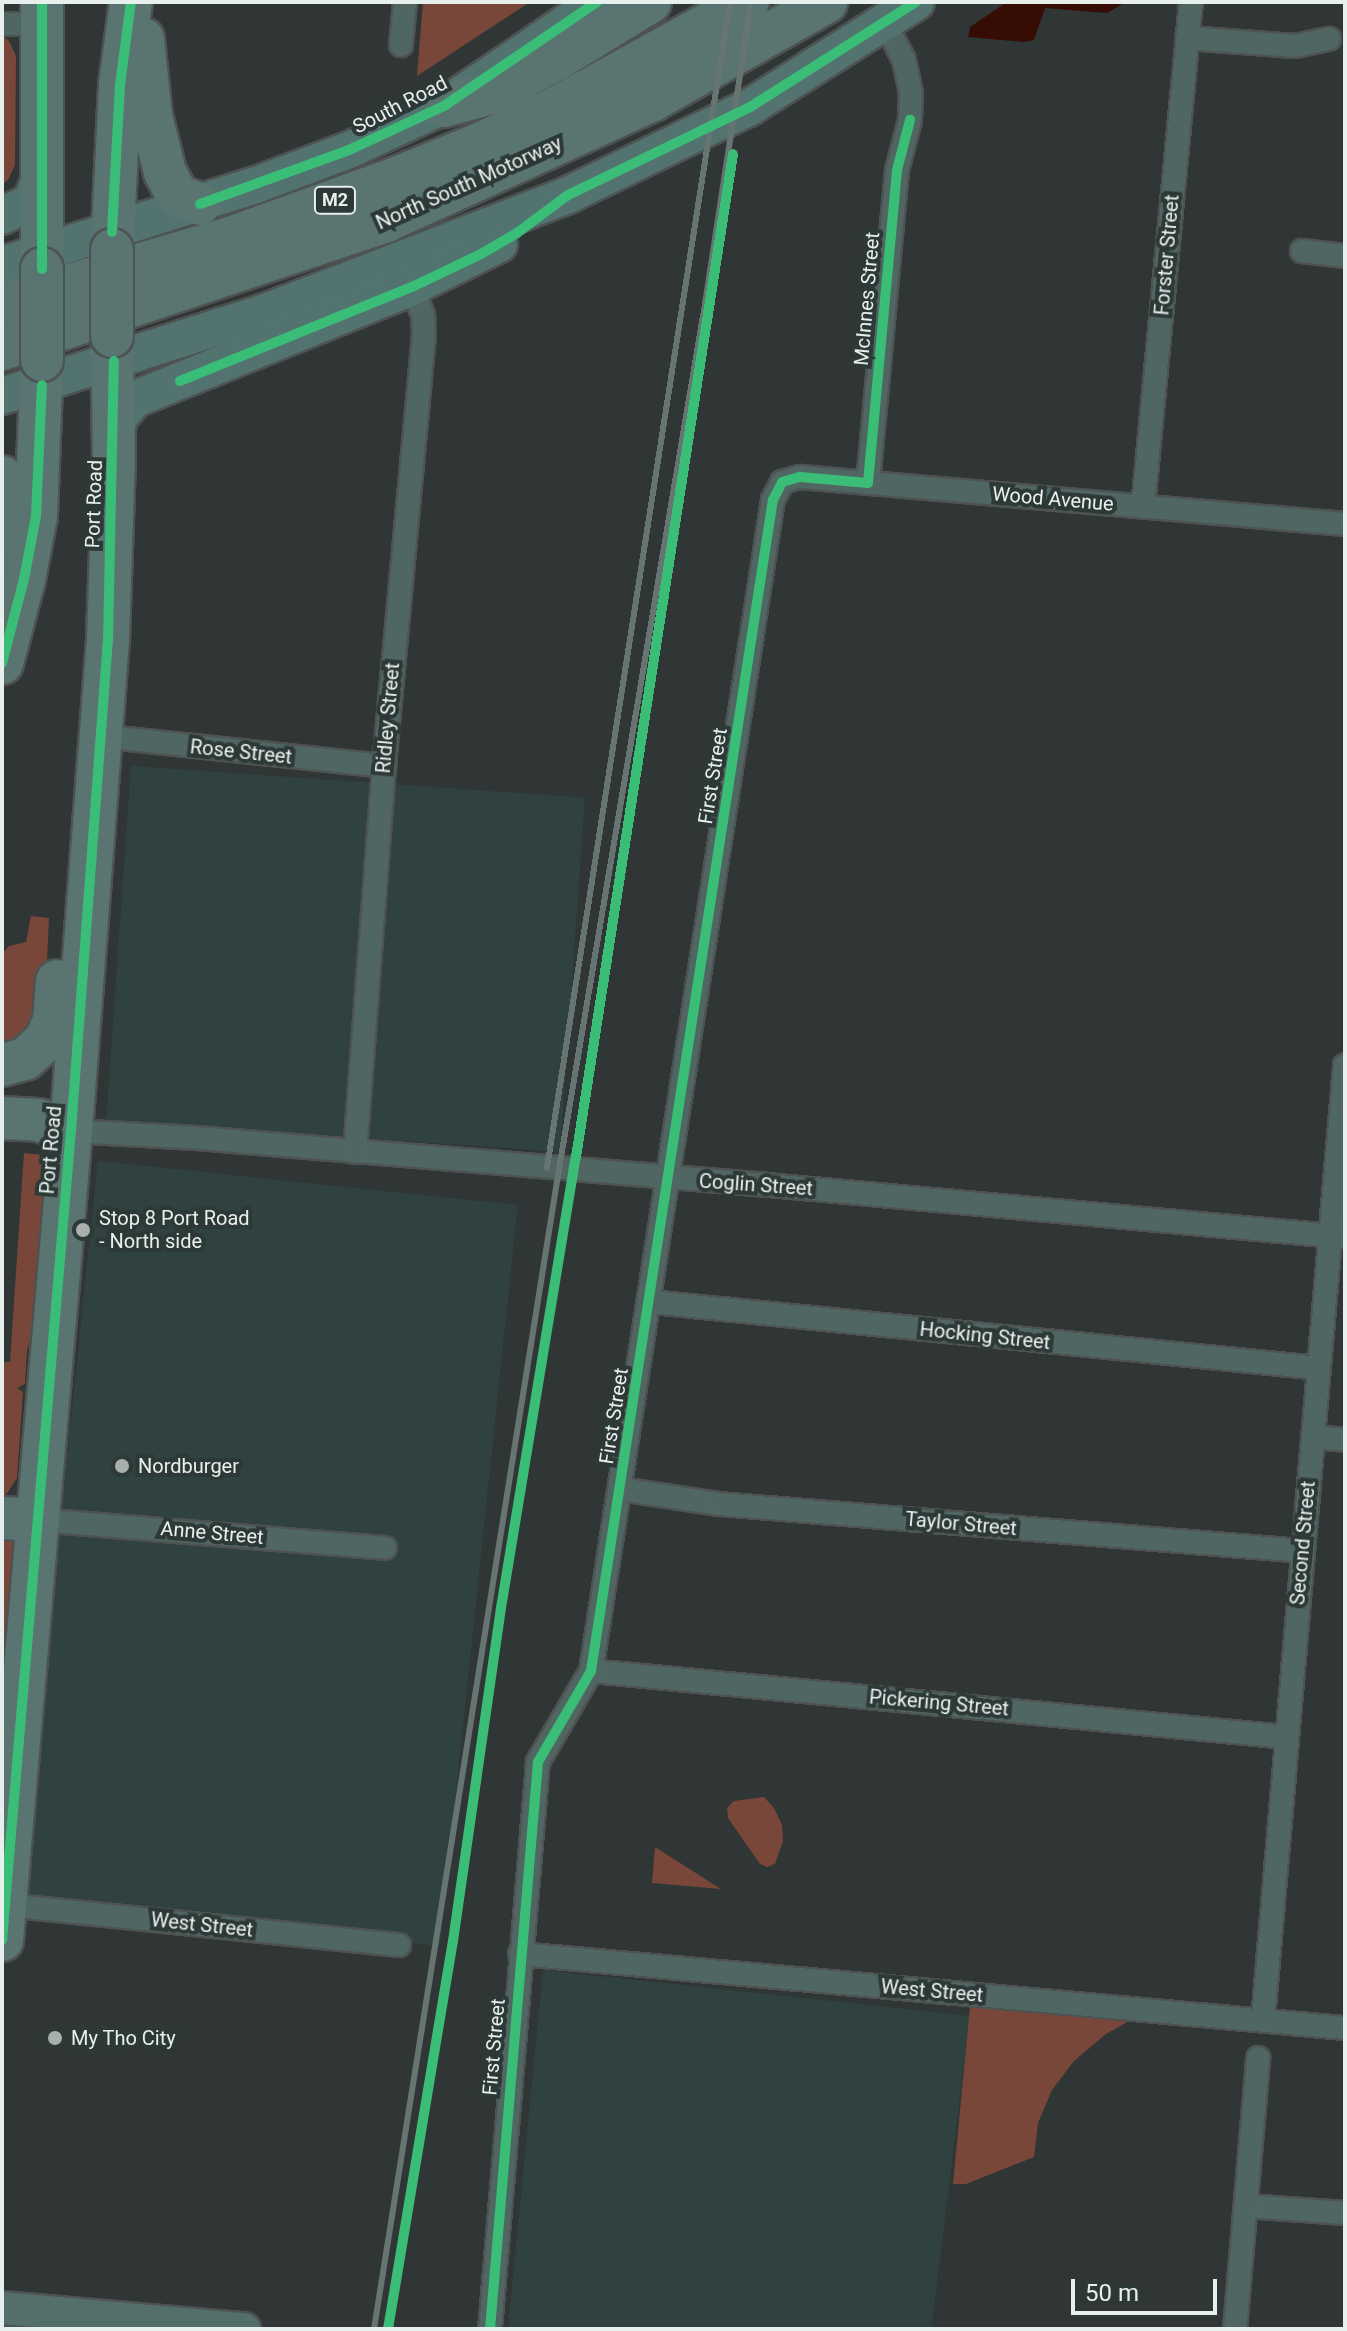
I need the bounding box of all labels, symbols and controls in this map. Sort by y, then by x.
street label: South Road [349,71,451,139]
street label: North South Motorway [372,131,566,235]
road number: M2 [313,186,357,214]
street label: Forster Street [1150,194,1184,316]
street label: McInnes Street [849,231,885,367]
street label: Port Road [80,459,108,549]
street label: Wood Avenue [991,482,1115,516]
street label: Ridley Street [371,662,405,774]
street label: First Street [694,726,732,826]
street label: Rose Street [189,735,293,769]
street label: Port Road [35,1105,67,1195]
street label: Coglin Street [698,1169,814,1201]
place label: Stop 8 Port Road - North side [99,1206,250,1253]
marker: Stop 8 Port Road - North side [74,1221,92,1239]
street label: Hocking Street [919,1317,1051,1355]
street label: First Street [595,1366,633,1466]
place label: Nordburger [138,1454,239,1478]
marker: Nordburger [113,1457,131,1475]
street label: Second Street [1286,1480,1320,1606]
street label: Taylor Street [904,1507,1018,1541]
street label: Anne Street [159,1517,265,1549]
street label: Pickering Street [868,1685,1010,1721]
street label: West Street [150,1908,254,1942]
street label: West Street [880,1975,984,2007]
street label: First Street [478,1997,510,2097]
place label: My Tho City [71,2026,176,2050]
marker: My Tho City [46,2029,64,2047]
scale bar [1075,2263,1221,2313]
text: 50 m [1085,2279,1139,2307]

